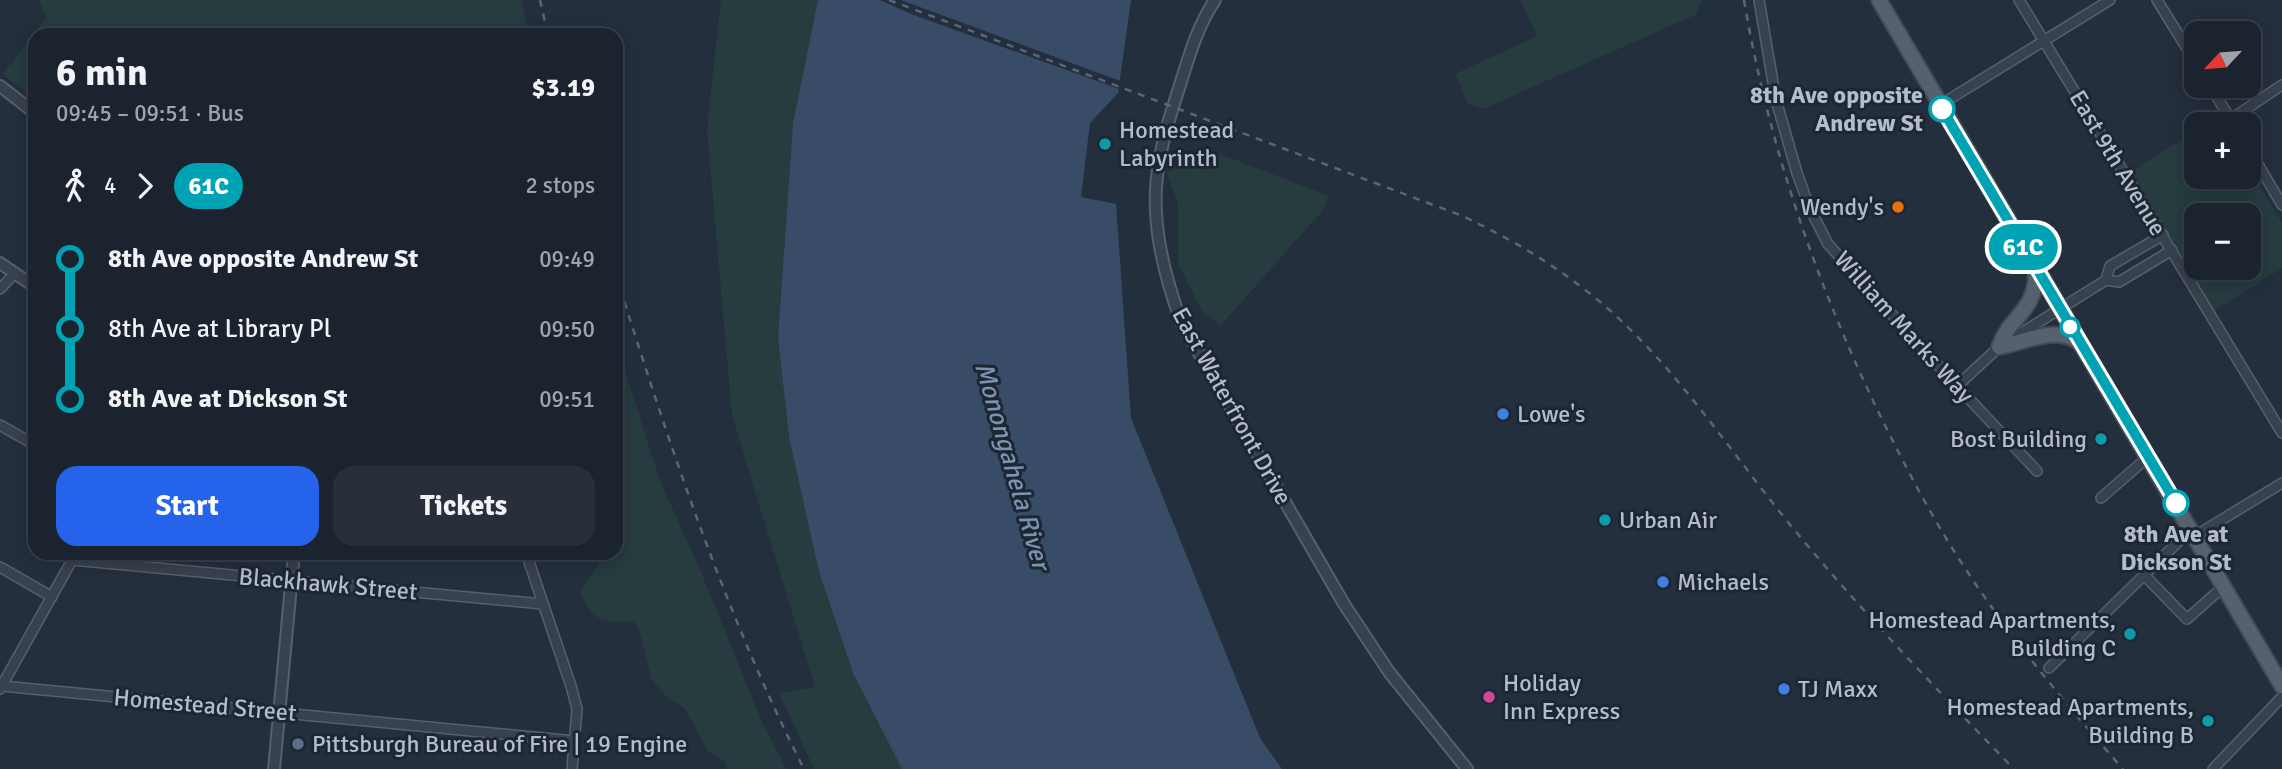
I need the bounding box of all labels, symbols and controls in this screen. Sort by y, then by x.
north arrow [2184,21,2261,98]
map controls [2184,21,2261,280]
text: 6 min [56,49,148,96]
text: $3.19 [531,72,595,104]
place label: 8th Ave opposite Andrew St [1750,80,1923,138]
street label: East 9th Avenue [2063,85,2173,241]
marker: 8th Ave opposite Andrew St [1929,96,1955,122]
text: 09:45 – 09:51 · Bus [56,99,244,128]
button: + [2184,112,2261,189]
place label: Homestead Labyrinth [1119,115,1234,173]
marker: Homestead Labyrinth [1097,136,1113,152]
icon: walk [56,167,94,205]
icon: forward [126,167,164,205]
text: 4 [104,171,116,200]
text: 61C [188,171,229,201]
text: 2 stops [525,171,595,200]
place label: Wendy's [1800,192,1884,222]
marker: Wendy's [1890,199,1906,215]
button: − [2184,203,2261,280]
line badge: 61C [1983,224,2063,270]
text: 61C [2003,232,2043,262]
text: 8th Ave opposite Andrew St [108,243,418,275]
text: 09:49 [539,245,595,274]
street label: William Marks Way [1828,245,1980,409]
street label: East Waterfront Drive [1165,302,1299,510]
text: 8th Ave at Library Pl [108,313,331,345]
text: 09:50 [539,315,595,344]
unlabelled marker [2060,317,2080,337]
water label: Monongahela River [967,359,1058,576]
text: 8th Ave at Dickson St [108,383,347,415]
text: 09:51 [539,385,595,414]
place label: Lowe's [1517,399,1586,429]
marker: Lowe's [1495,406,1511,422]
place label: Bost Building [1950,424,2087,454]
marker: Bost Building [2093,431,2109,447]
button: Start [56,466,319,546]
button: Tickets [333,466,595,546]
marker: 8th Ave at Dickson St [2163,490,2189,516]
place label: Urban Air [1619,505,1717,535]
marker: Urban Air [1597,512,1613,528]
place label: 8th Ave at Dickson St [2120,519,2232,577]
street label: Blackhawk Street [237,561,419,607]
place label: Michaels [1677,567,1769,597]
marker: Michaels [1655,574,1671,590]
place label: Homestead Apartments, Building C [1869,605,2116,663]
marker: Homestead Apartments, Building C [2122,626,2138,642]
place label: Holiday Inn Express [1503,668,1620,726]
place label: TJ Maxx [1798,674,1878,704]
marker: TJ Maxx [1776,681,1792,697]
street label: Homestead Street [112,682,298,728]
marker: Holiday Inn Express [1481,689,1497,705]
place label: Homestead Apartments, Building B [1947,692,2194,750]
marker: Homestead Apartments, Building B [2200,713,2216,729]
place label: Pittsburgh Bureau of Fire | 19 Engine [312,729,687,759]
marker: Pittsburgh Bureau of Fire | 19 Engine [290,736,306,752]

